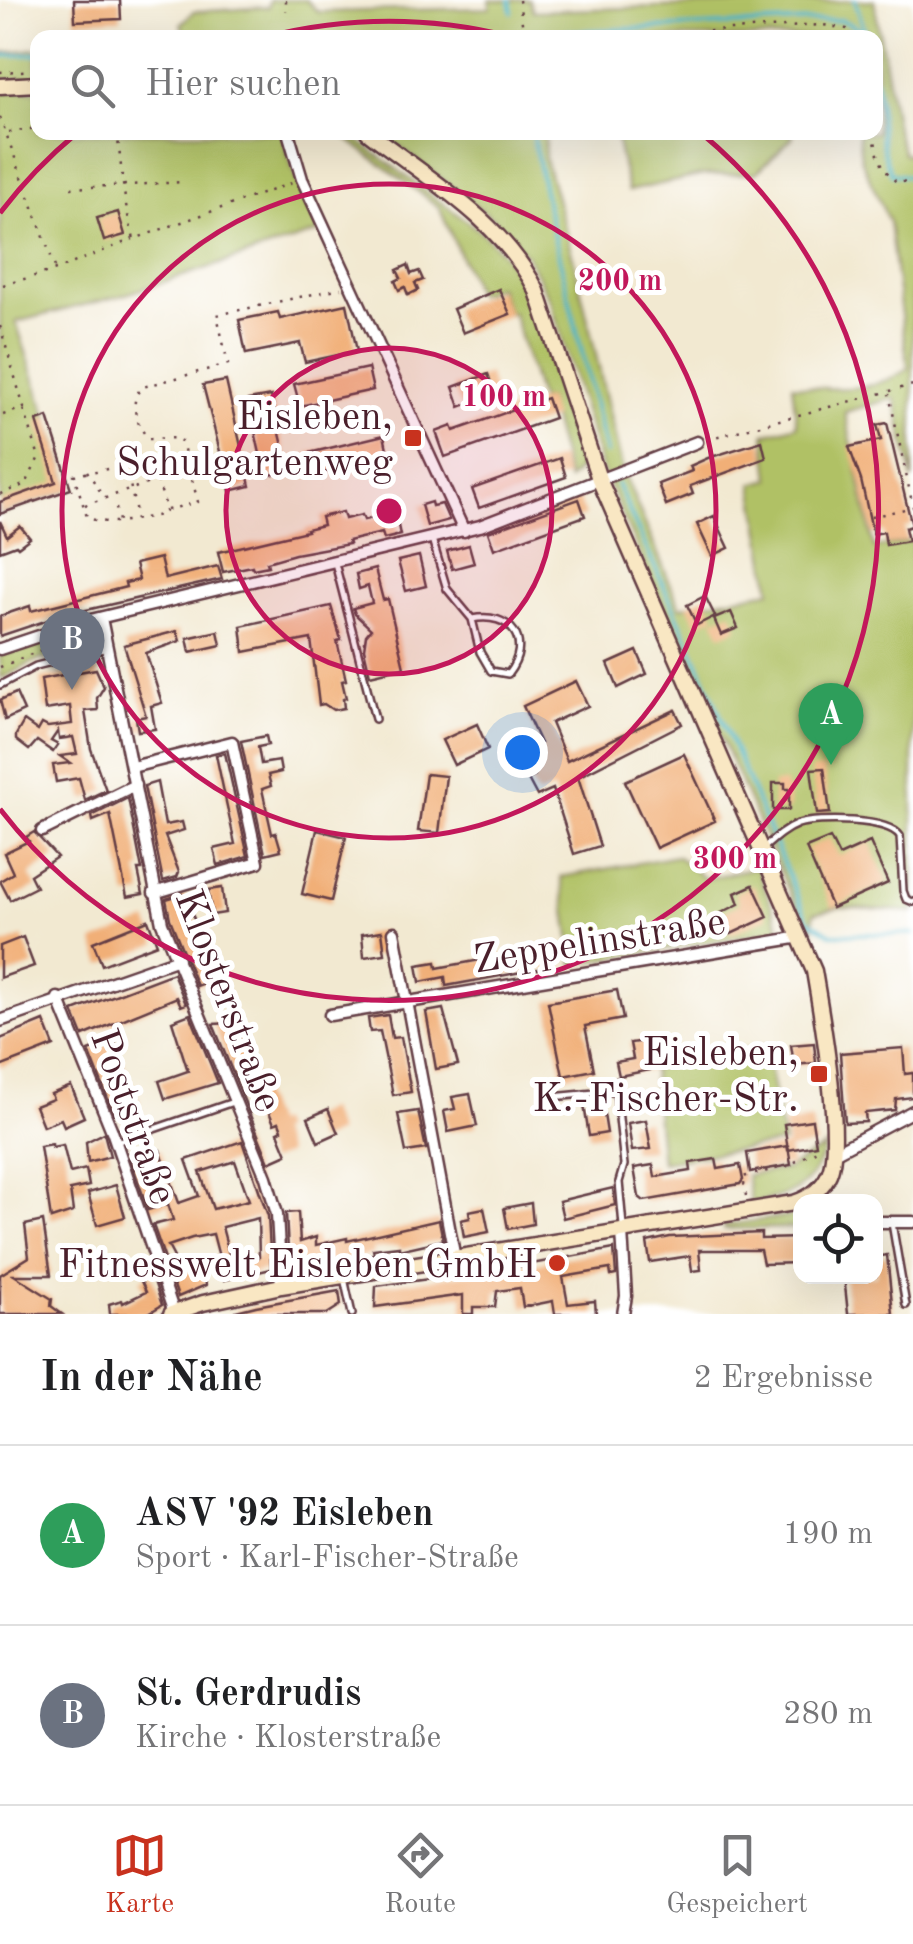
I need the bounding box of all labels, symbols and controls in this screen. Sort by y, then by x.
search box [30,30,883,140]
icon: search [65,58,120,113]
text: Hier suchen [145,66,341,104]
text: 200 m [578,267,662,297]
text: 100 m [462,383,546,413]
place label: Eisleben, Schulgartenweg [116,399,393,485]
marker: Eisleben, Schulgartenweg [402,427,424,449]
centre of rings [371,493,407,529]
pin: B [40,608,104,690]
pin: A [798,682,864,765]
your location [497,727,548,778]
text: 300 m [693,845,777,875]
street label: Klosterstraße [166,885,287,1118]
street label: Zeppelinstraße [471,903,728,983]
street label: Poststraße [81,1024,181,1210]
place label: Eisleben, K.-Fischer-Str. [532,1035,799,1121]
marker: Eisleben, K.-Fischer-Str. [808,1063,830,1085]
map controls [793,1194,883,1284]
button: locate [793,1194,883,1284]
place label: Fitnesswelt Eisleben GmbH [58,1247,537,1287]
marker: Fitnesswelt Eisleben GmbH [546,1252,568,1274]
text: In der Nähe [40,1358,263,1400]
text: 2 Ergebnisse [693,1363,873,1395]
text: ASV '92 Eisleben [135,1496,434,1534]
text: A [60,1519,85,1551]
text: 190 m [783,1519,873,1551]
text: Sport · Karl-Fischer-Straße [135,1543,519,1575]
text: St. Gerdrudis [135,1676,361,1714]
text: B [61,1699,84,1731]
text: 280 m [783,1699,873,1731]
text: Kirche · Klosterstraße [135,1723,441,1755]
tab: Karte [105,1828,174,1923]
tab: Route [384,1828,456,1923]
tab: Gespeichert [666,1828,808,1923]

